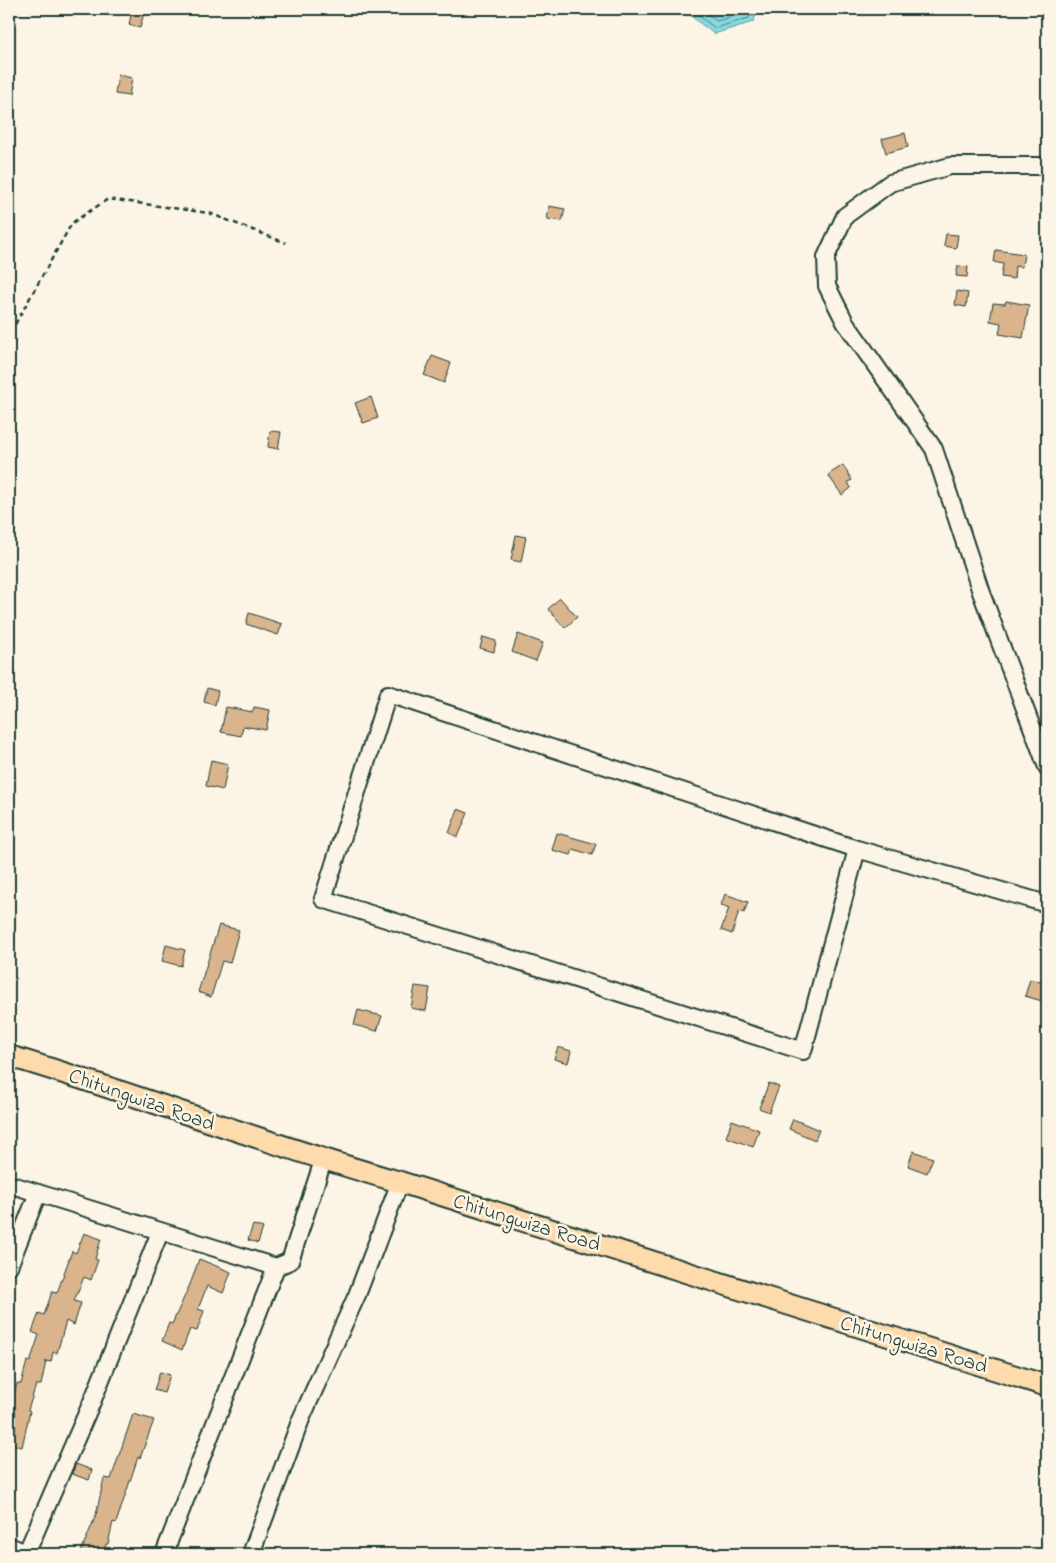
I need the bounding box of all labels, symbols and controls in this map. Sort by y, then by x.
street label: Chitungwiza Road [64,1062,219,1142]
street label: Chitungwiza Road [448,1187,604,1263]
street label: Chitungwiza Road [835,1309,991,1385]

